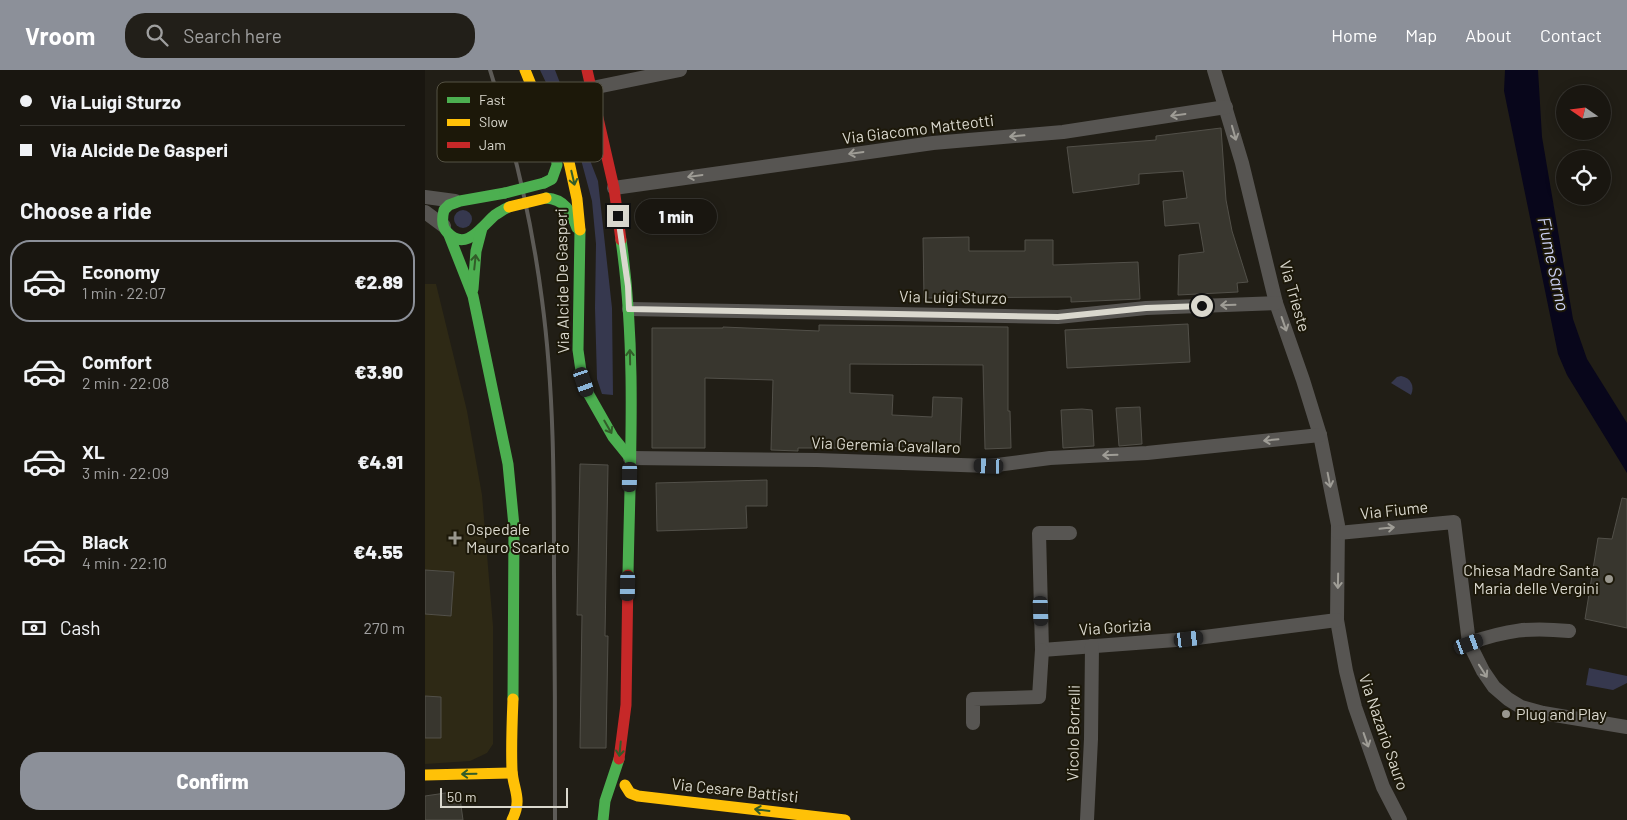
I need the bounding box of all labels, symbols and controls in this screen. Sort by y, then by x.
search box [125,13,475,58]
text: Vroom [25,21,95,50]
icon: search [143,21,171,49]
text: Search here [183,24,282,47]
text: Home [1331,24,1377,46]
text: Map [1405,24,1437,46]
text: About [1465,24,1512,46]
text: Contact [1540,24,1602,46]
legend [437,82,603,162]
north arrow [1556,85,1611,140]
map controls [1556,85,1611,205]
text: Via Luigi Sturzo [50,90,181,113]
text: Fast [479,91,505,108]
street label: Via Giacomo Matteotti [841,110,995,147]
one-way arrow [1171,110,1187,120]
text: Slow [479,113,508,130]
one-way arrow [1229,125,1239,141]
one-way arrow [1009,131,1025,140]
text: Jam [479,136,506,153]
text: Via Alcide De Gasperi [50,138,228,161]
one-way arrow [848,149,864,159]
button: locate [1556,150,1611,205]
one-way arrow [569,170,578,186]
one-way arrow [687,171,703,181]
text: Choose a ride [20,197,152,223]
callout: 1 min [635,198,718,234]
route end [607,205,629,227]
text: 1 min [658,207,694,226]
street label: Via Alcide De Gasperi [551,208,572,354]
water label: Fiume Sarno [1533,215,1575,313]
one-way arrow [470,254,479,270]
street label: Via Trieste [1276,258,1315,334]
icon: car [22,259,67,304]
text: Economy [82,260,160,283]
text: €2.89 [355,270,403,293]
text: 1 min · 22:07 [82,283,166,302]
street label: Via Luigi Sturzo [899,286,1007,307]
route start [1191,295,1213,317]
one-way arrow [1220,300,1236,310]
one-way arrow [1280,316,1289,331]
icon: car [22,349,67,394]
one-way arrow [625,349,635,366]
text: Comfort [82,350,152,373]
text: €3.90 [354,360,403,383]
car [572,365,595,399]
text: 2 min · 22:08 [82,373,169,392]
one-way arrow [603,419,613,433]
street label: Via Geremia Cavallaro [811,432,961,457]
one-way arrow [1264,435,1280,445]
icon: car [22,439,67,484]
text: XL [82,440,105,463]
text: €4.91 [358,450,403,473]
one-way arrow [1102,450,1118,460]
car [973,458,1004,474]
car [622,462,637,492]
text: 3 min · 22:09 [82,463,169,482]
one-way arrow [1325,471,1335,487]
street label: Via Fiume [1359,496,1429,523]
place label: Ospedale Mauro Scarlato [466,519,570,556]
one-way arrow [1378,523,1394,533]
icon: car [22,529,67,574]
text: Black [82,530,129,553]
marker: Ospedale Mauro Scarlato [448,531,462,545]
text: €4.55 [353,540,403,563]
text: 4 min · 22:10 [82,553,167,572]
place label: Chiesa Madre Santa Maria delle Vergini [1463,560,1599,597]
car [620,571,635,601]
one-way arrow [1333,573,1343,589]
marker: Chiesa Madre Santa Maria delle Vergini [1603,573,1615,585]
car [1032,596,1049,626]
icon: cash [20,614,48,642]
street label: Via Gorizia [1078,614,1152,639]
text: Cash [60,616,101,639]
text: 270 m [363,618,405,637]
car [1173,630,1204,648]
car [1452,632,1485,656]
one-way arrow [1478,663,1488,677]
street label: Via Nazario Sauro [1356,671,1413,792]
street label: Vicolo Borrelli [1062,685,1083,781]
place label: Plug and Play [1516,704,1607,723]
marker: Plug and Play [1500,708,1512,720]
one-way arrow [1362,732,1371,747]
one-way arrow [615,741,624,757]
button: Confirm [20,752,405,810]
one-way arrow [461,769,477,778]
street label: Via Cesare Battisti [671,773,800,806]
scale bar [440,785,567,808]
text: 50 m [447,788,476,805]
one-way arrow [754,805,770,815]

